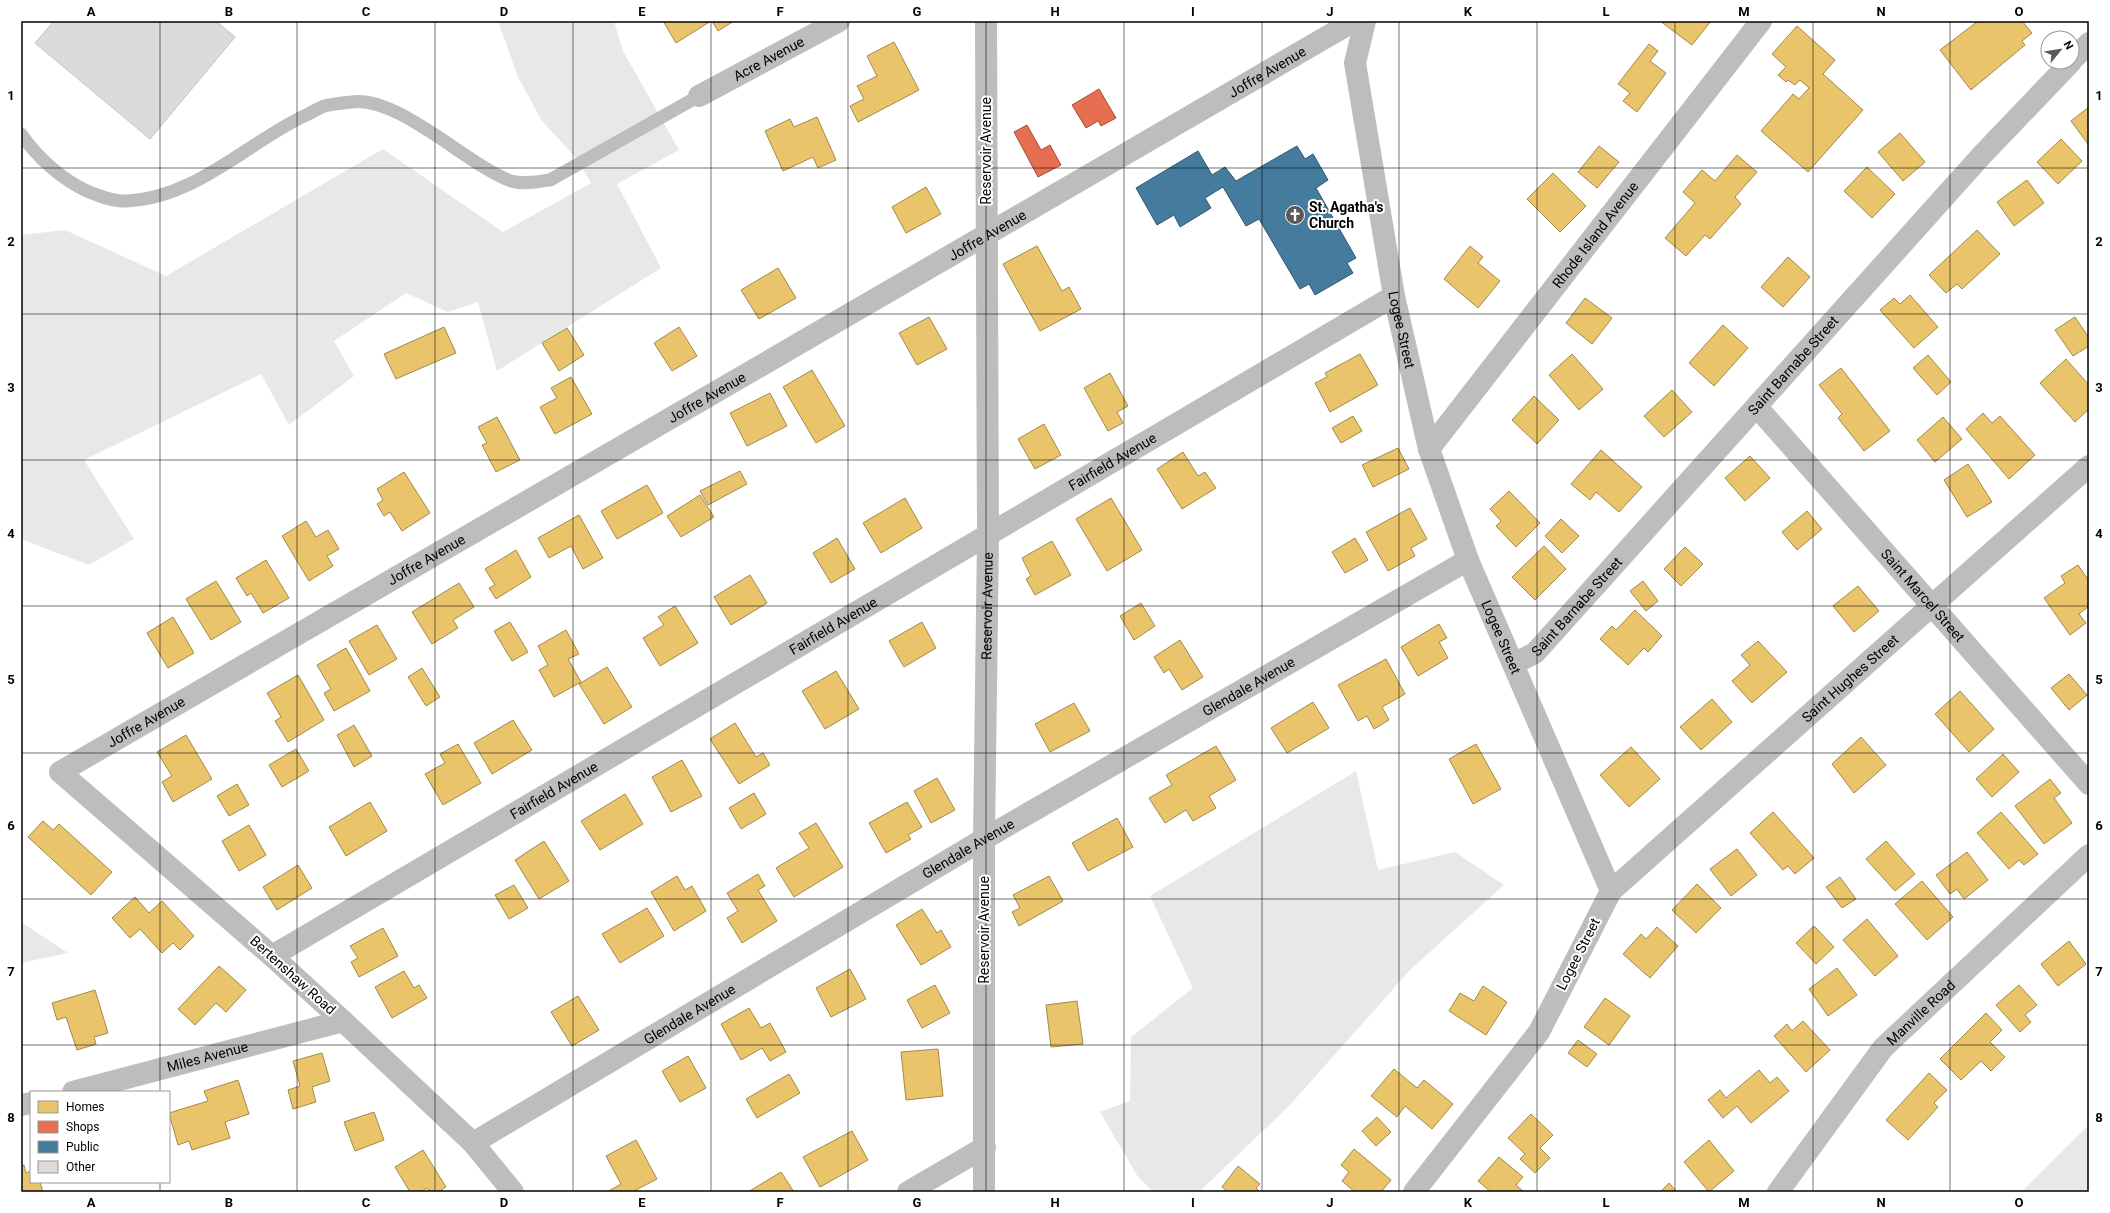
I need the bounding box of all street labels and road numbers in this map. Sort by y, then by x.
street label: Acre Avenue [731,33,807,84]
street label: Joffre Avenue [1226,43,1309,101]
street label: Reservoir Avenue [978,97,994,205]
street label: Rhode Island Avenue [1549,179,1641,291]
street label: Joffre Avenue [946,206,1029,264]
street label: Logee Street [1385,290,1418,370]
street label: Saint Barnabe Street [1745,312,1842,418]
street label: Joffre Avenue [665,369,749,426]
street label: Fairfield Avenue [1066,430,1159,494]
street label: Joffre Avenue [385,531,468,588]
street label: Saint Marcel Street [1878,546,1968,645]
street label: Reservoir Avenue [978,552,996,660]
street label: Saint Barnabe Street [1528,554,1625,659]
street label: Fairfield Avenue [786,594,880,658]
street label: Logee Street [1478,598,1524,677]
street label: Saint Hughes Street [1799,631,1902,725]
street label: Glendale Avenue [1200,654,1298,719]
street label: Joffre Avenue [104,693,188,751]
street label: Fairfield Avenue [507,758,601,822]
street label: Glendale Avenue [919,815,1017,882]
street label: Reservoir Avenue [976,876,992,984]
street label: Logee Street [1553,915,1603,993]
street label: Bertenshaw Road [247,932,339,1018]
street label: Manville Road [1883,977,1958,1048]
street label: Glendale Avenue [641,981,738,1048]
street label: Miles Avenue [165,1038,250,1075]

